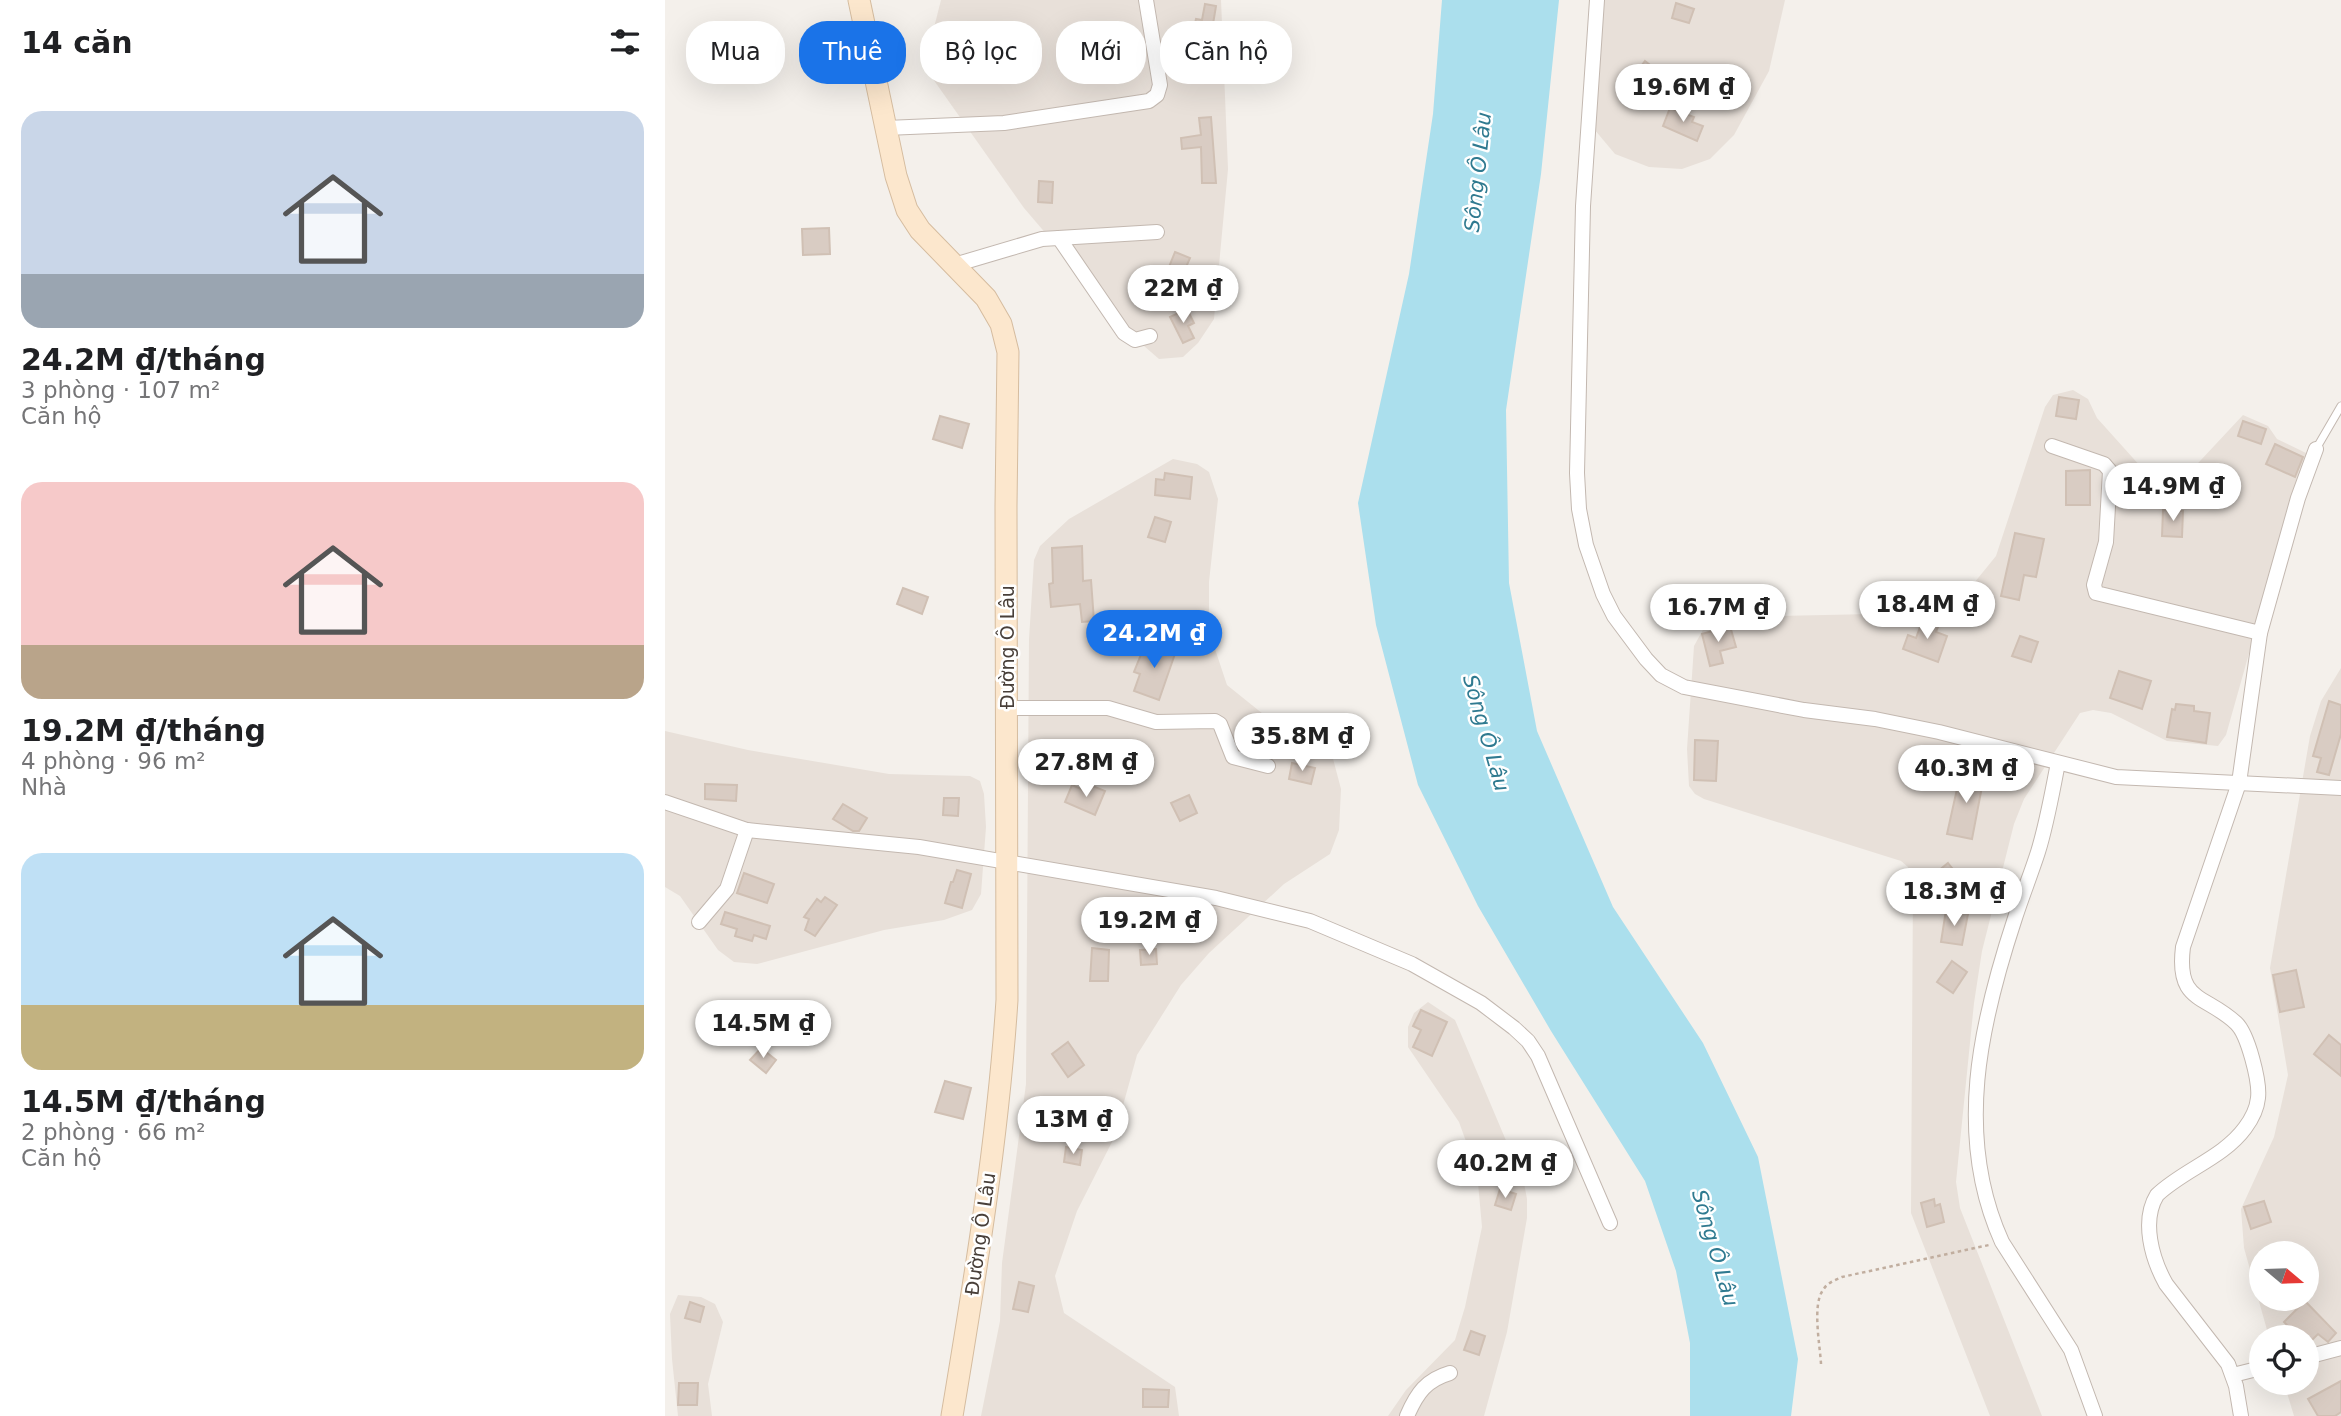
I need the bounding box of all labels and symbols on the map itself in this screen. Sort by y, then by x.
pin: 19.6M ₫ [1618,64,1748,124]
water label: Sông Ô Lâu [1459,111,1496,233]
pin: 22M ₫ [1134,266,1232,325]
pin: 14.9M ₫ [2108,463,2238,523]
pin: 18.4M ₫ [1862,582,1992,641]
pin: 16.7M ₫ [1653,584,1783,644]
street label: Đường Ô Lâu [995,585,1018,709]
pin: 24.2M ₫ [1089,610,1219,670]
water label: Sông Ô Lâu [1458,671,1515,794]
pin: 35.8M ₫ [1237,714,1367,773]
pin: 27.8M ₫ [1021,740,1151,799]
pin: 40.3M ₫ [1901,746,2031,805]
pin: 18.3M ₫ [1889,869,2019,928]
pin: 19.2M ₫ [1084,898,1214,957]
pin: 14.5M ₫ [698,1000,828,1060]
pin: 13M ₫ [1024,1096,1122,1156]
pin: 40.2M ₫ [1440,1140,1570,1200]
street label: Đường Ô Lâu [960,1171,1000,1297]
water label: Sông Ô Lâu [1687,1186,1744,1309]
north arrow [2249,1241,2319,1311]

